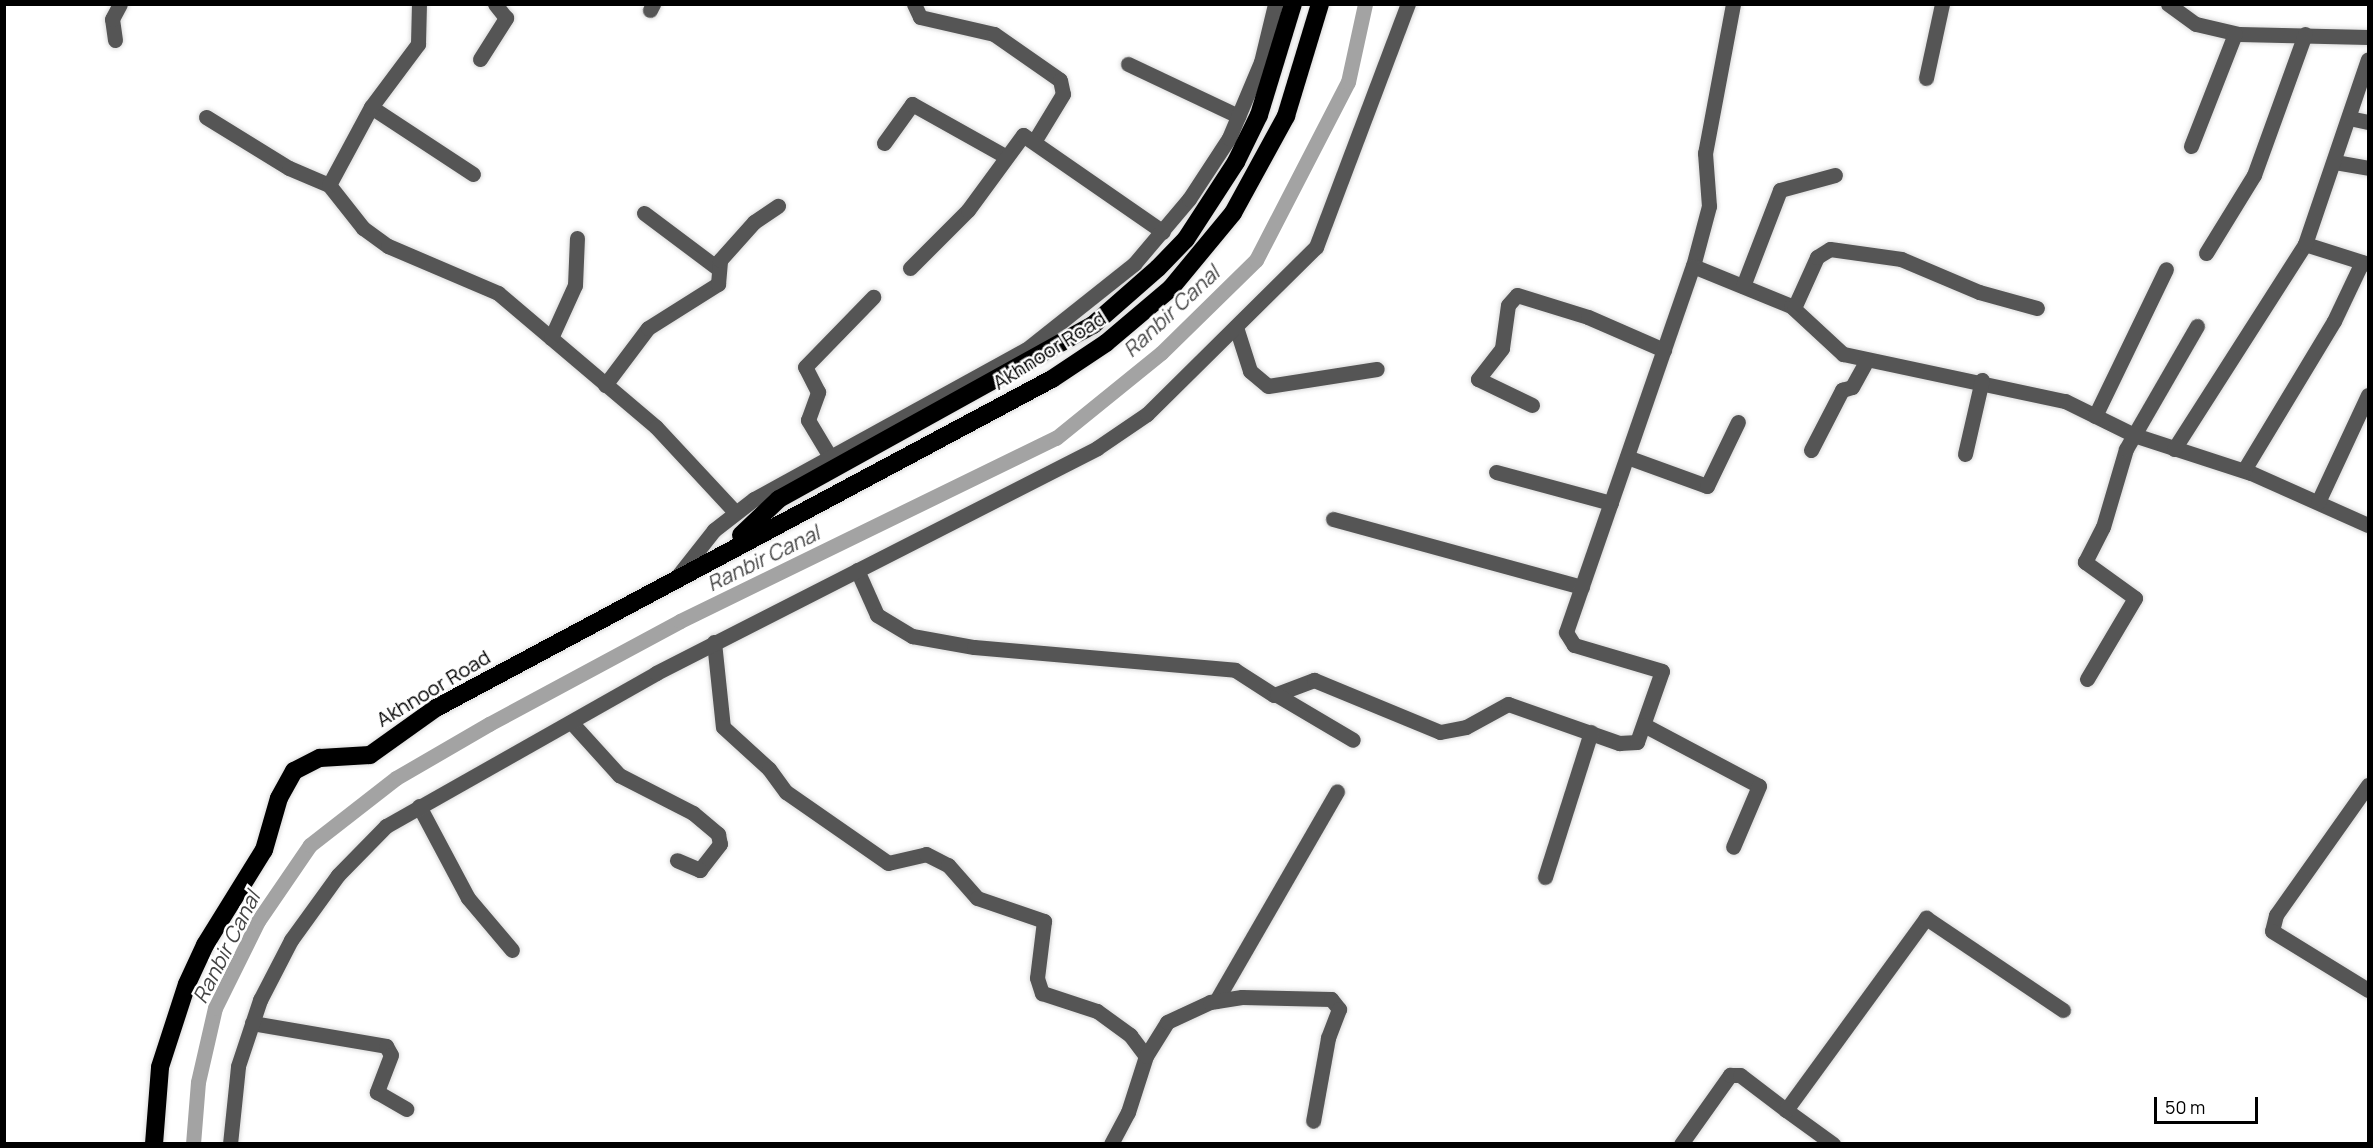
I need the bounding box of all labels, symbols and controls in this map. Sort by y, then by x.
water label: Ranbir Canal [1118,260,1224,362]
street label: Akhnoor Road [988,306,1110,394]
water label: Ranbir Canal [703,520,823,596]
street label: Akhnoor Road [372,645,494,731]
water label: Ranbir Canal [187,887,265,1007]
scale bar [2157,1085,2260,1123]
text: 50 m [2165,1095,2205,1119]

